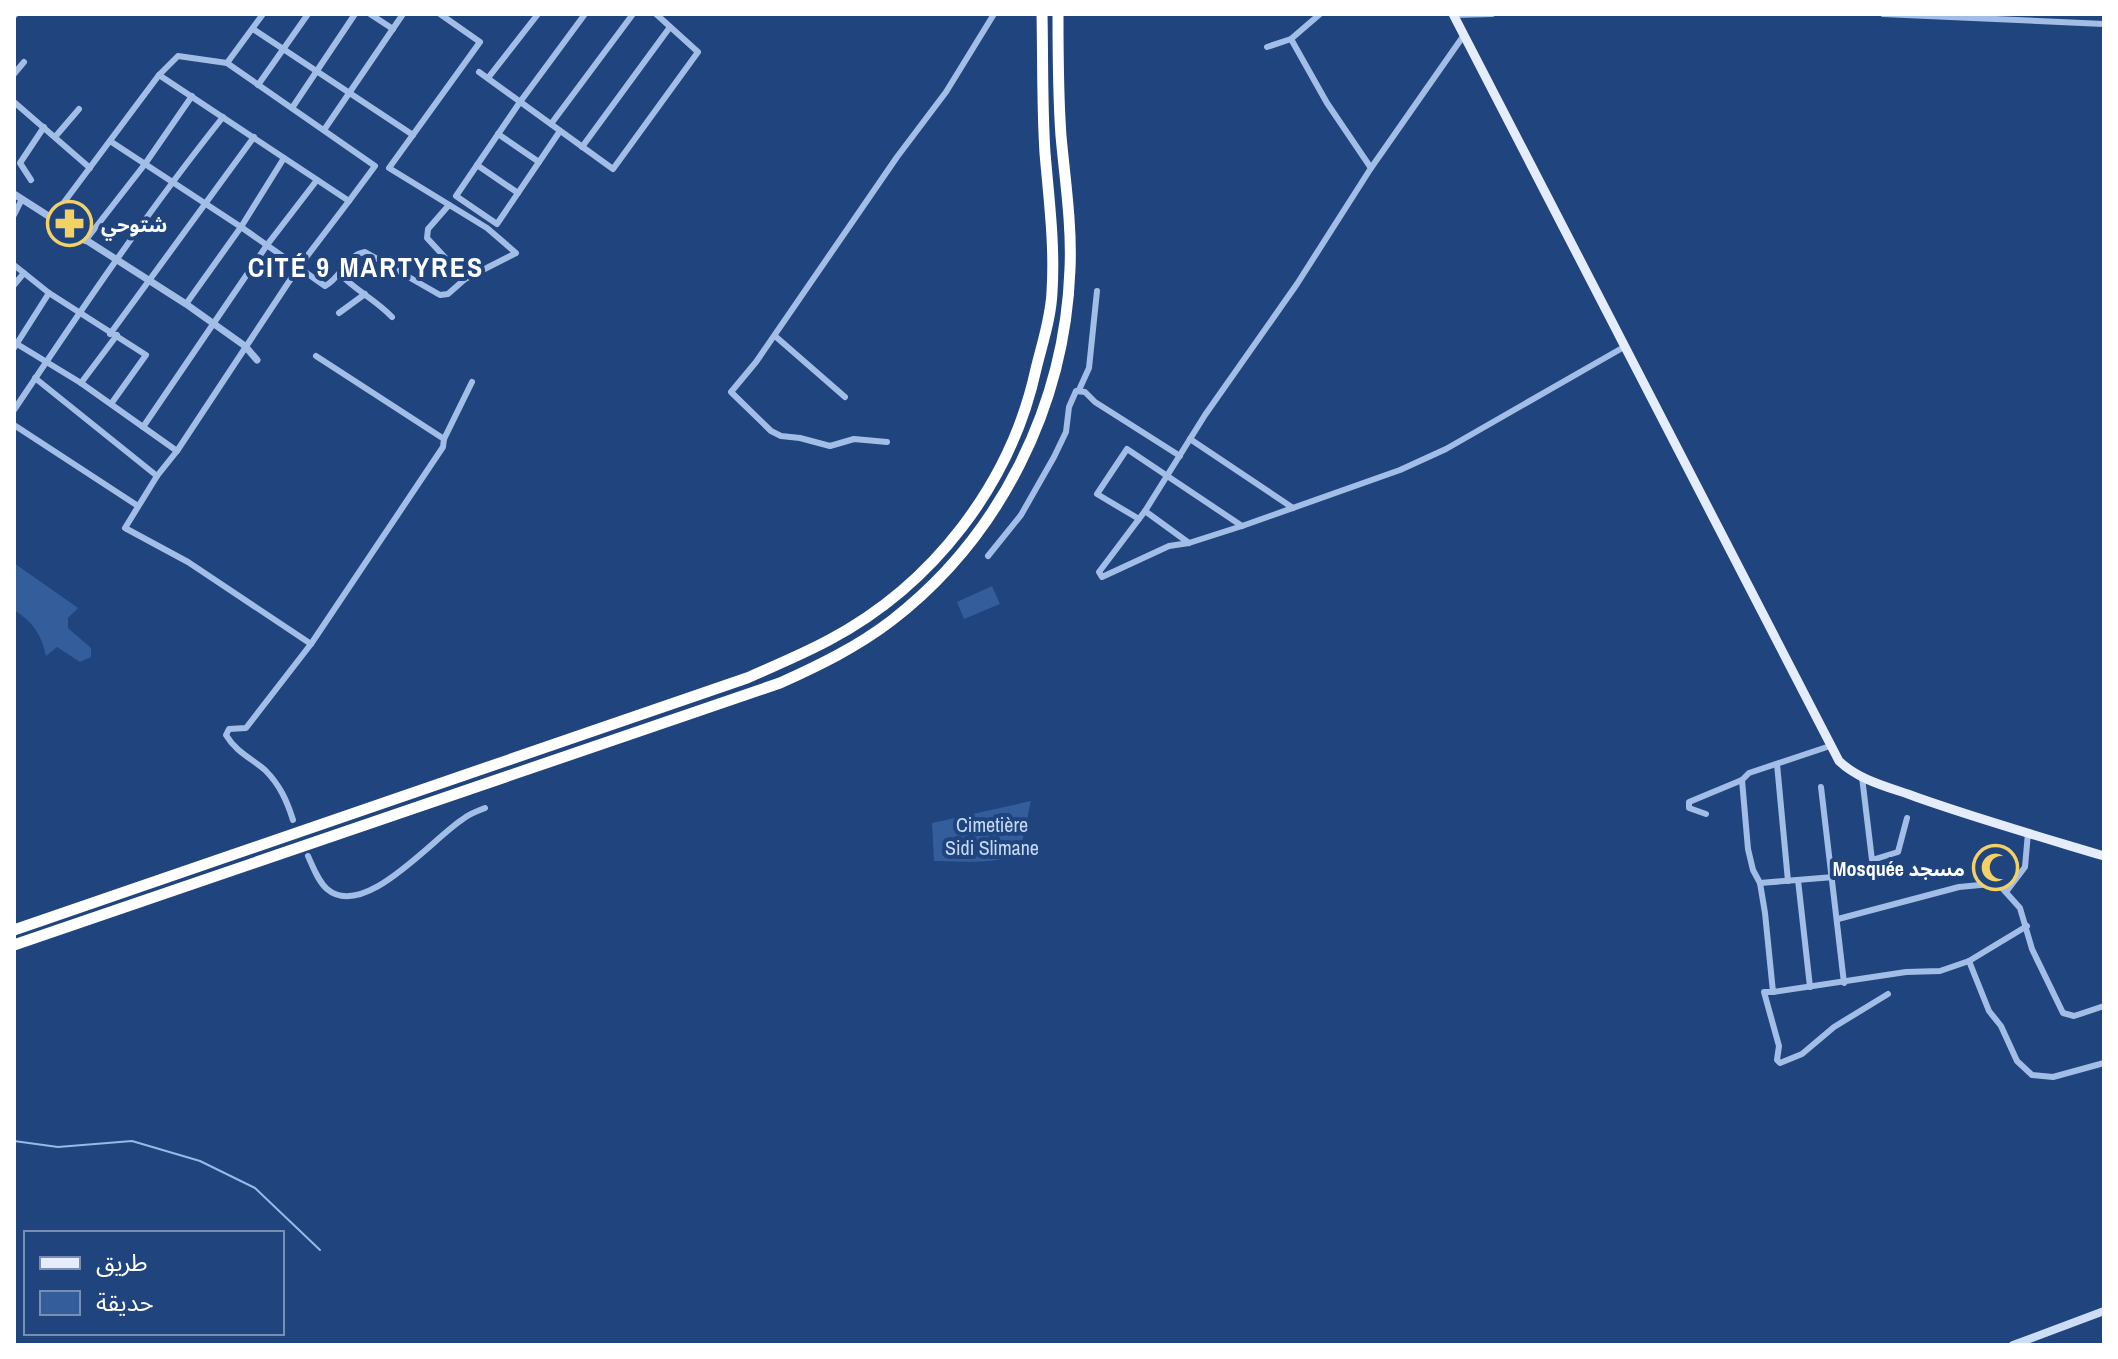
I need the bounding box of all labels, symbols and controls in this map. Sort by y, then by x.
pharmacy icon: شتوحي [46,200,94,248]
place label: شتوحي [101,211,167,241]
district label: CITÉ 9 MARTYRES [248,248,484,286]
park label: Cimetière Sidi Slimane [945,811,1039,861]
mosque icon: Mosquée مسجد [1972,844,2020,892]
place label: Mosquée مسجد [1833,855,1965,882]
legend [24,1231,284,1335]
text: طريق [96,1246,148,1278]
text: حديقة [96,1286,154,1318]

